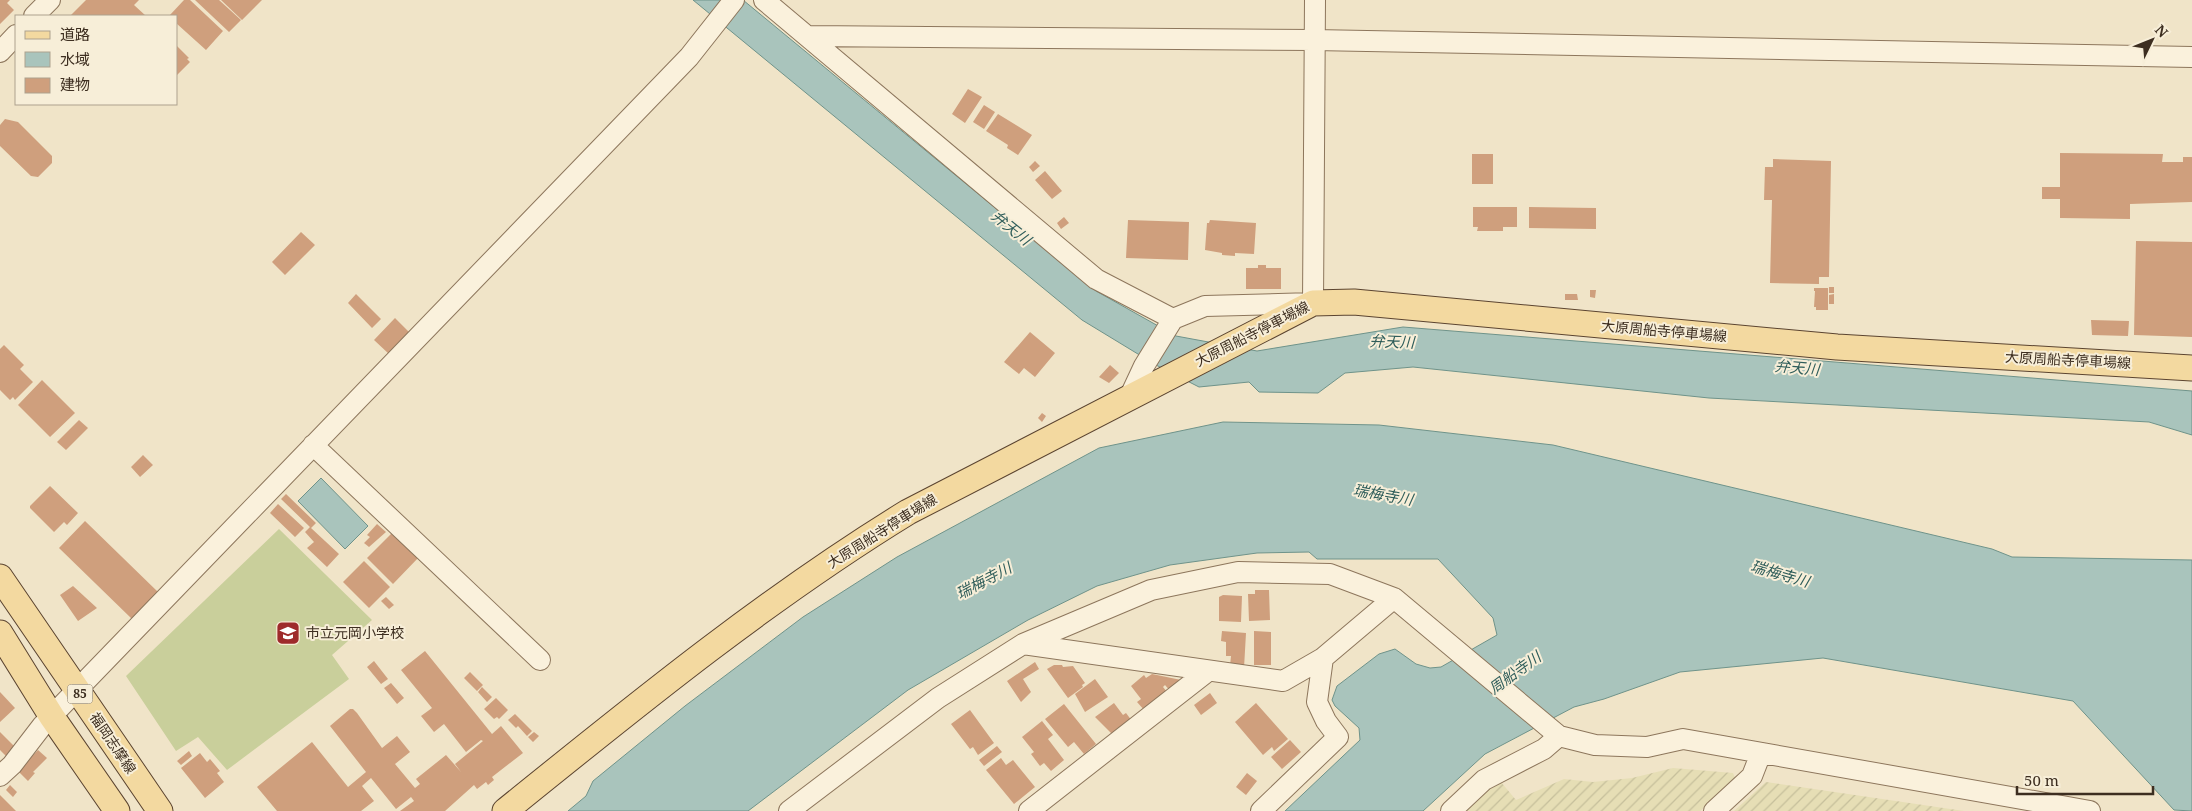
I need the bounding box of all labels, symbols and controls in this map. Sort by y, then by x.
legend [15,15,178,105]
north arrow [2127,15,2177,65]
text: N [2151,20,2173,41]
text: 道路 [60,24,90,44]
text: 水域 [60,49,90,69]
text: 建物 [60,74,90,94]
water label: 弁天川 [988,205,1037,250]
street label: 大原周船寺停車場線 [1191,296,1312,371]
street label: 大原周船寺停車場線 [1600,316,1728,345]
water label: 弁天川 [1369,330,1417,352]
street label: 大原周船寺停車場線 [2005,347,2131,372]
water label: 弁天川 [1774,355,1822,379]
water label: 瑞梅寺川 [1352,479,1416,509]
street label: 大原周船寺停車場線 [823,489,940,572]
water label: 瑞梅寺川 [1749,555,1814,591]
water label: 瑞梅寺川 [952,556,1016,603]
school or university icon: 市立元岡小学校 [275,620,301,646]
place label: 市立元岡小学校 [306,623,404,642]
water label: 周船寺川 [1484,645,1546,698]
road number: 85 [68,684,92,704]
street label: 福岡志摩線 [86,708,141,777]
scale bar [2017,764,2153,796]
text: 50 m [2024,770,2059,790]

